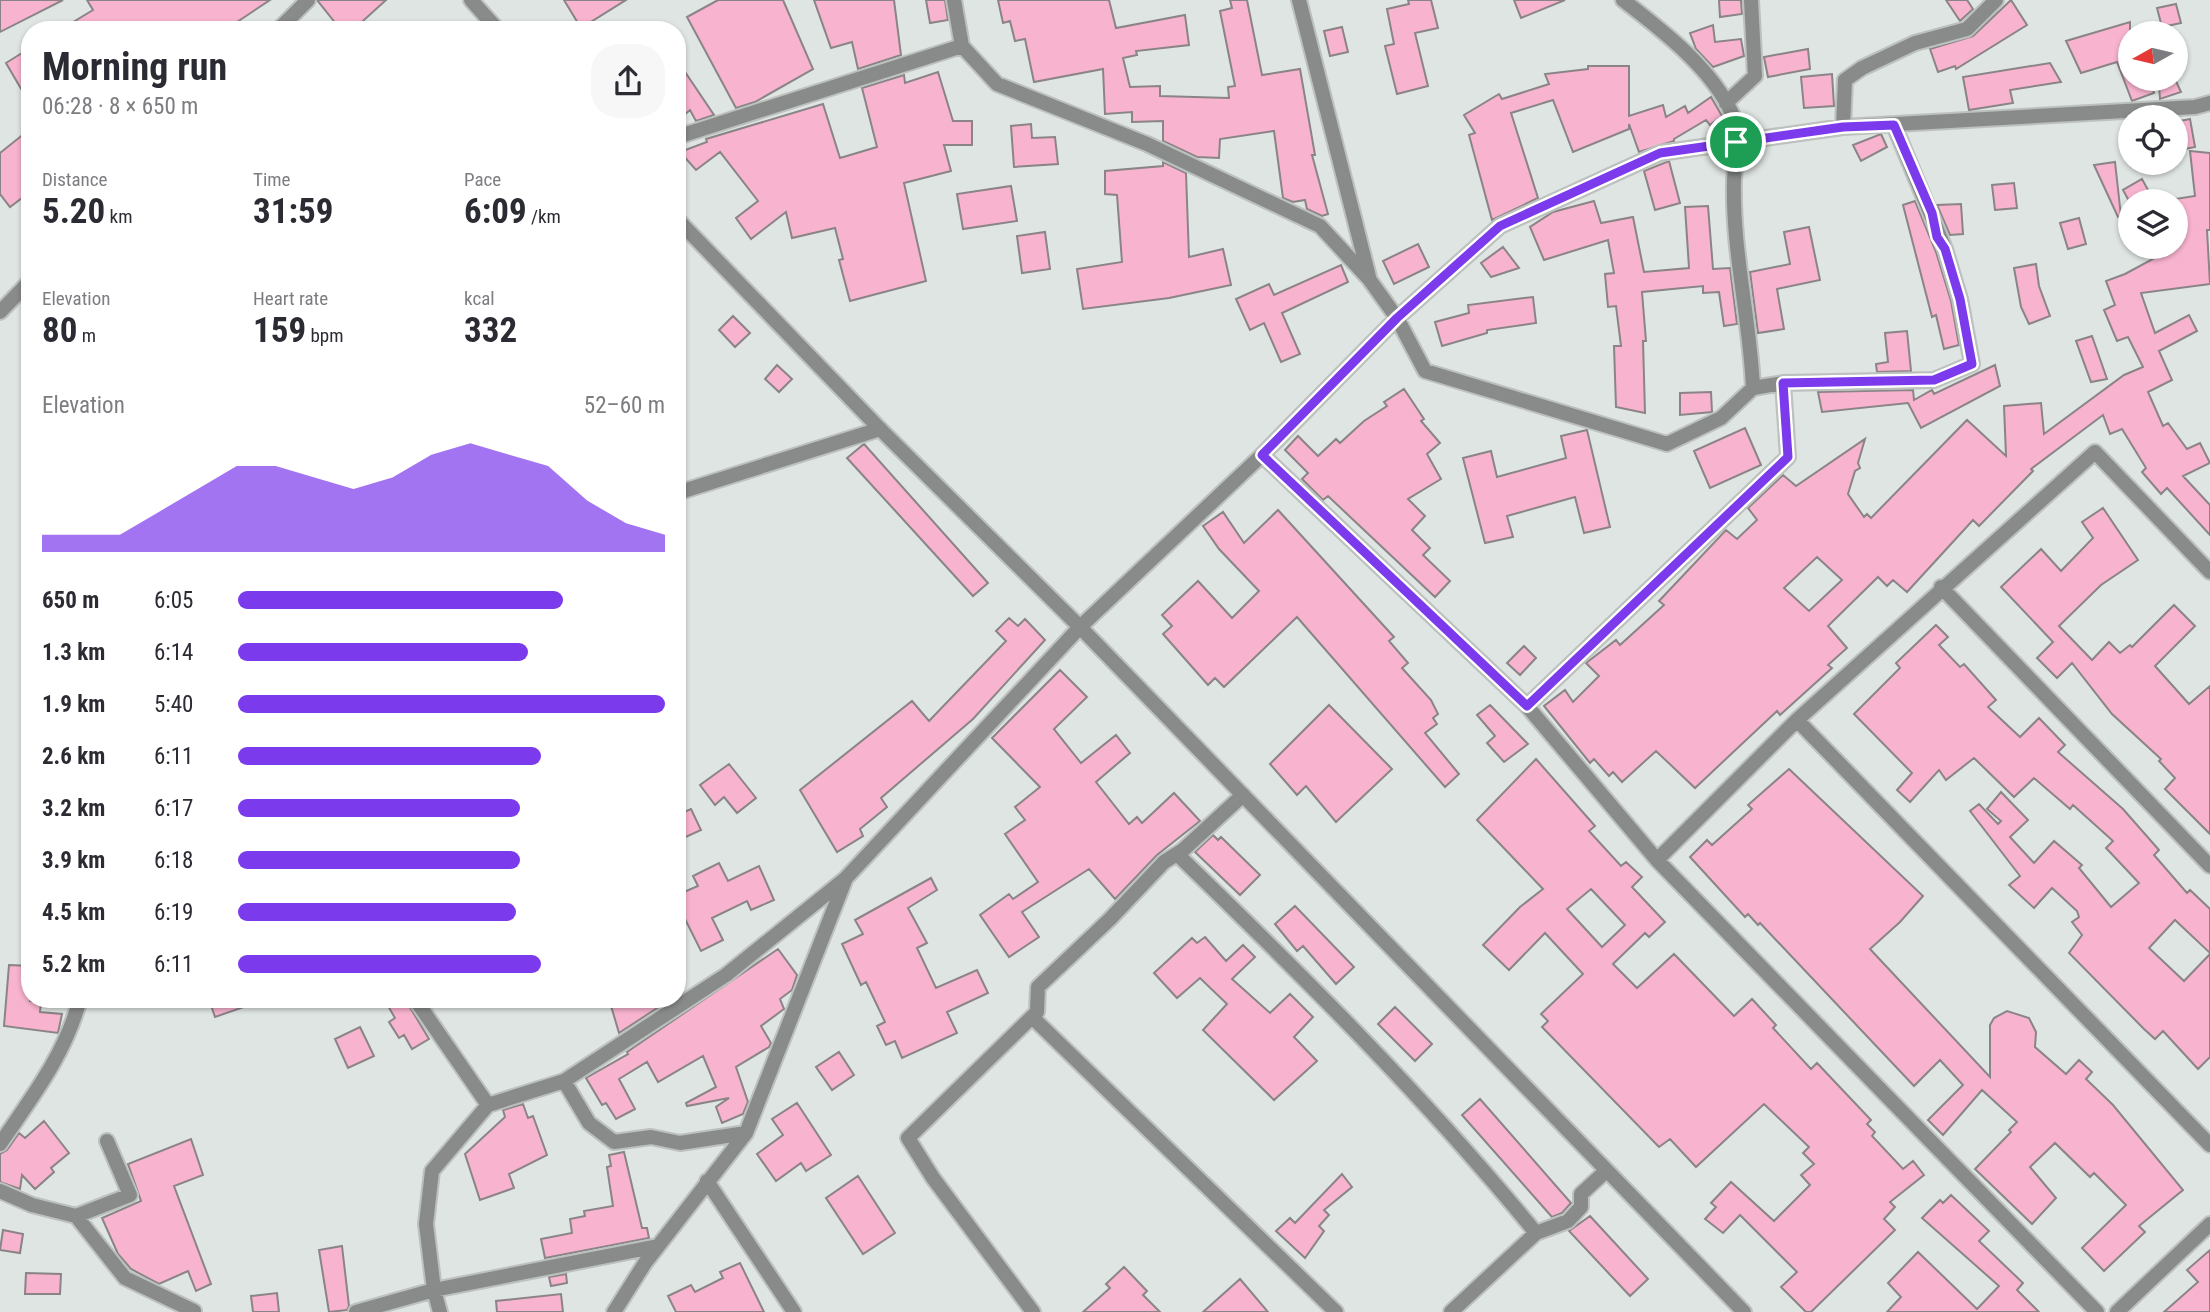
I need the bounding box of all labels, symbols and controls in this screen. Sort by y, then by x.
north arrow [2118,21,2188,91]
map controls [2118,21,2188,259]
button: share [591,44,665,118]
text: Morning run [42,45,227,89]
text: 06:28 · 8 × 650 m [42,93,198,120]
button: locate [2118,105,2188,175]
pin [1706,112,1766,172]
icon: arrive [1717,123,1755,161]
text: Distance [42,168,107,191]
text: Time [253,168,290,191]
text: Pace [464,168,501,191]
button: layers [2118,189,2188,259]
text: 5.20 [42,191,105,232]
text: 31:59 [253,191,333,232]
text: 6:09 [464,191,527,232]
text: km [105,205,132,228]
text: /km [527,205,561,228]
text: Elevation [42,287,110,310]
text: Heart rate [253,287,328,310]
text: kcal [464,287,495,310]
text: 80 [42,310,77,351]
text: 159 [253,310,306,351]
text: 332 [464,310,517,351]
text: m [77,324,96,347]
text: bpm [306,324,343,347]
text: Elevation [42,392,125,419]
text: 52–60 m [584,392,665,419]
text: 650 m [42,587,99,614]
text: 6:05 [154,587,193,614]
text: 1.3 km [42,639,105,666]
text: 6:14 [154,639,193,666]
text: 1.9 km [42,691,105,718]
text: 5:40 [154,691,193,718]
text: 2.6 km [42,743,105,770]
text: 6:11 [154,743,193,770]
text: 3.2 km [42,795,105,822]
text: 6:17 [154,795,193,822]
text: 3.9 km [42,847,105,874]
text: 6:18 [154,847,193,874]
text: 4.5 km [42,899,105,926]
text: 6:19 [154,899,193,926]
text: 5.2 km [42,951,105,978]
text: 6:11 [154,951,193,978]

